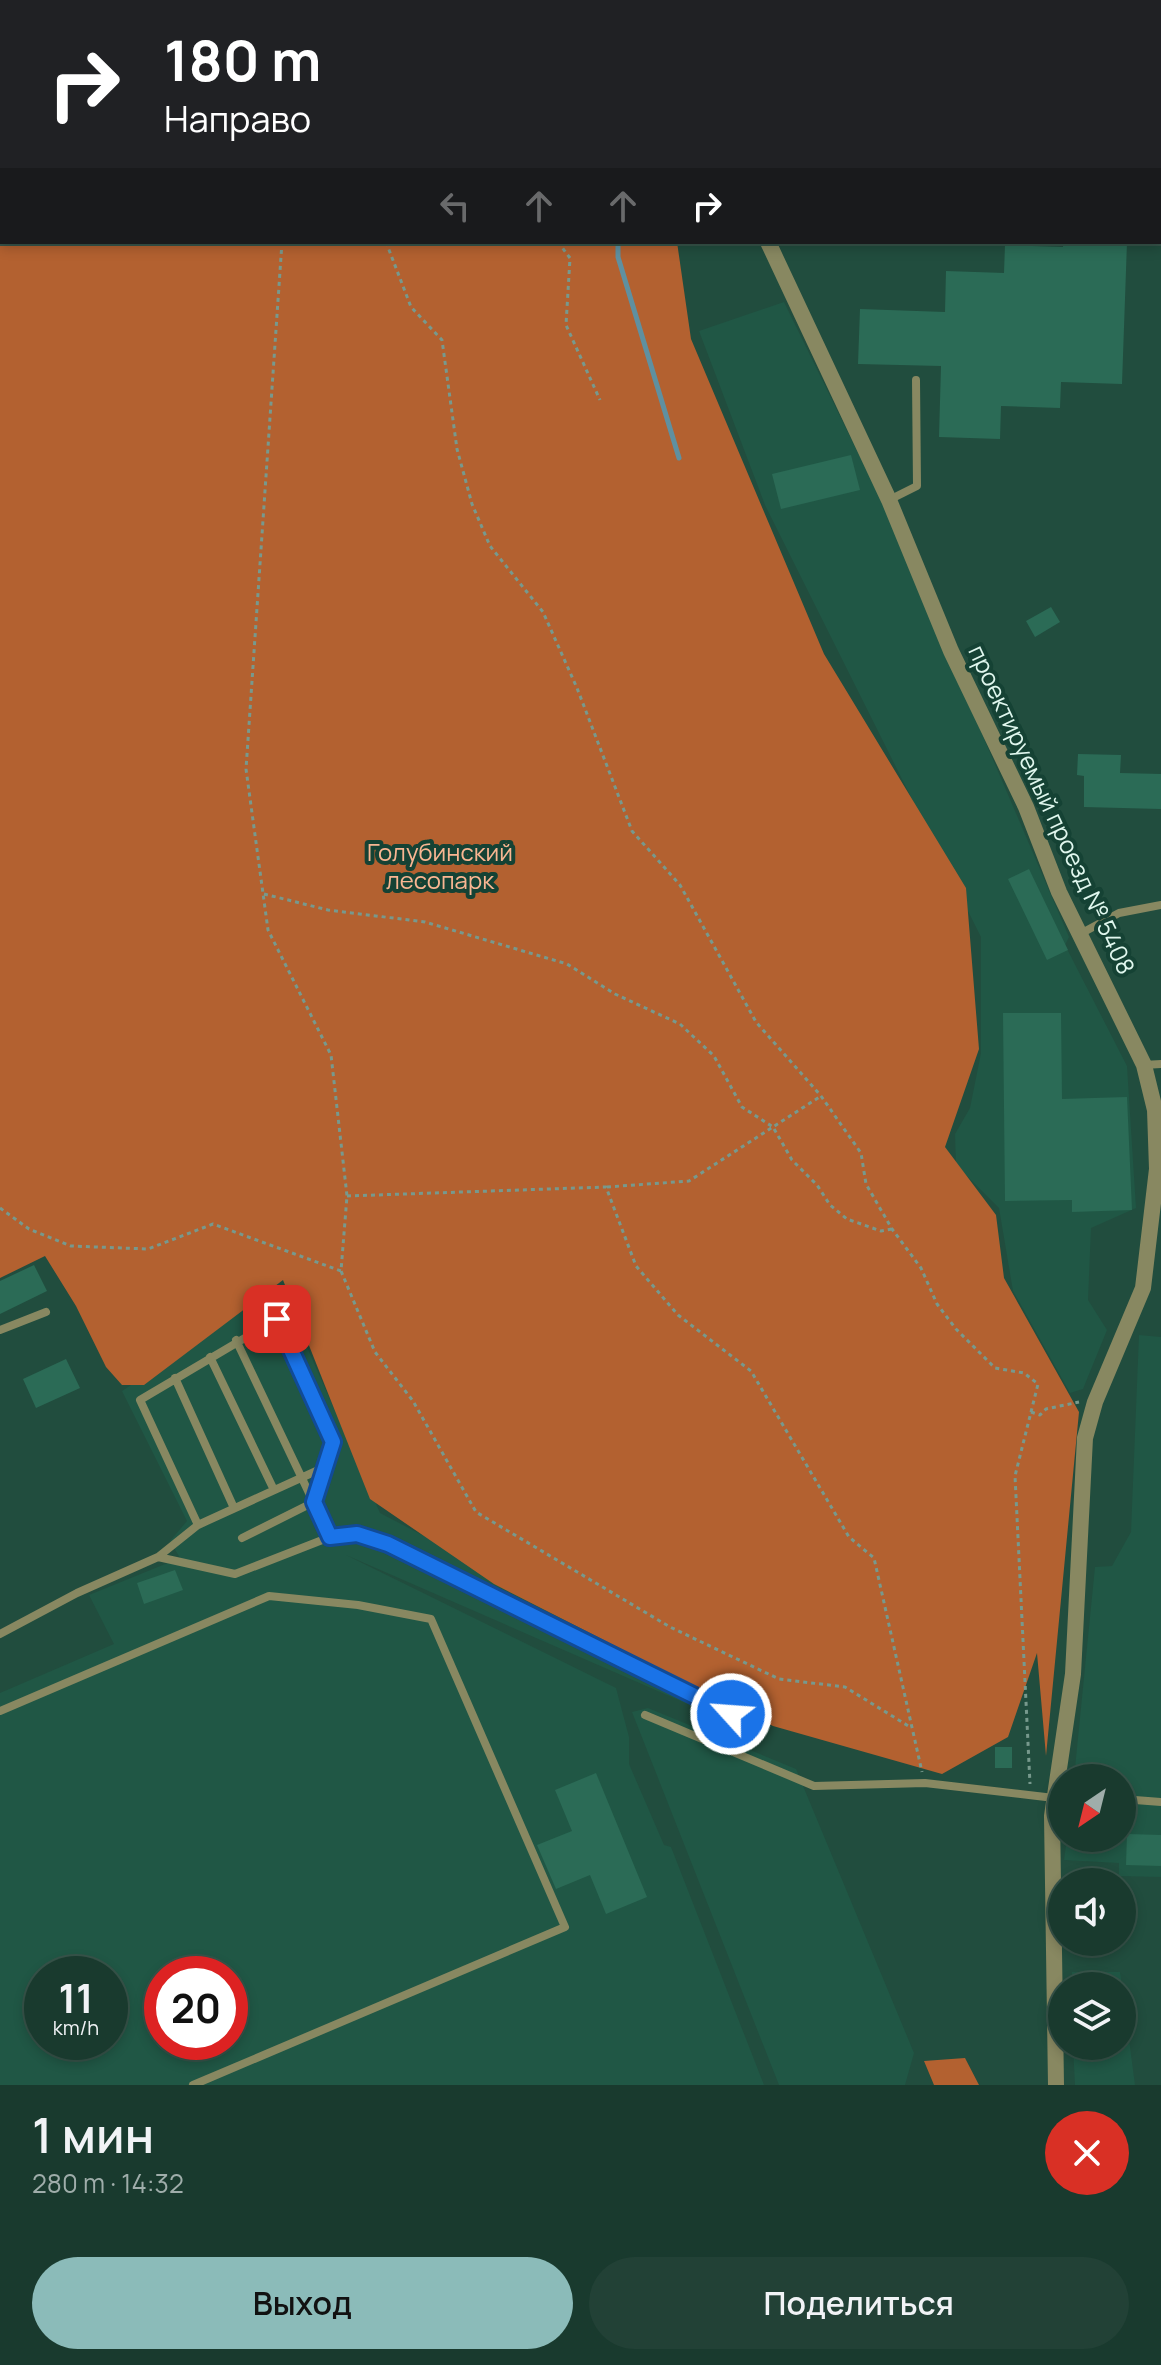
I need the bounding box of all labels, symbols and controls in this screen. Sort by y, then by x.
text: 180 m [164,21,321,98]
icon: right [32,32,136,136]
text: Направо [164,94,311,143]
icon: left [433,184,477,228]
icon: ahead [517,184,561,228]
icon: ahead [601,184,645,228]
icon: right [685,184,729,228]
street label: проектируемый проезд № 5408 [961,639,1143,979]
park label: Голубинский лесопарк [367,835,513,896]
pin [243,1285,311,1353]
icon: arrive [255,1297,299,1341]
position arrow [689,1672,773,1756]
north arrow [1048,1764,1136,1852]
map controls [1048,1764,1136,2060]
button: sound [1048,1868,1136,1956]
speed limit sign: 20 [144,1956,248,2060]
text: 11 [58,1970,94,2025]
button: layers [1048,1972,1136,2060]
text: km/h [53,2014,99,2041]
text: 1 мин [32,2102,154,2167]
button: close [1045,2111,1129,2195]
text: 280 m · 14:32 [32,2165,184,2201]
button: Выход [32,2257,573,2349]
button: Поделиться [589,2257,1129,2349]

